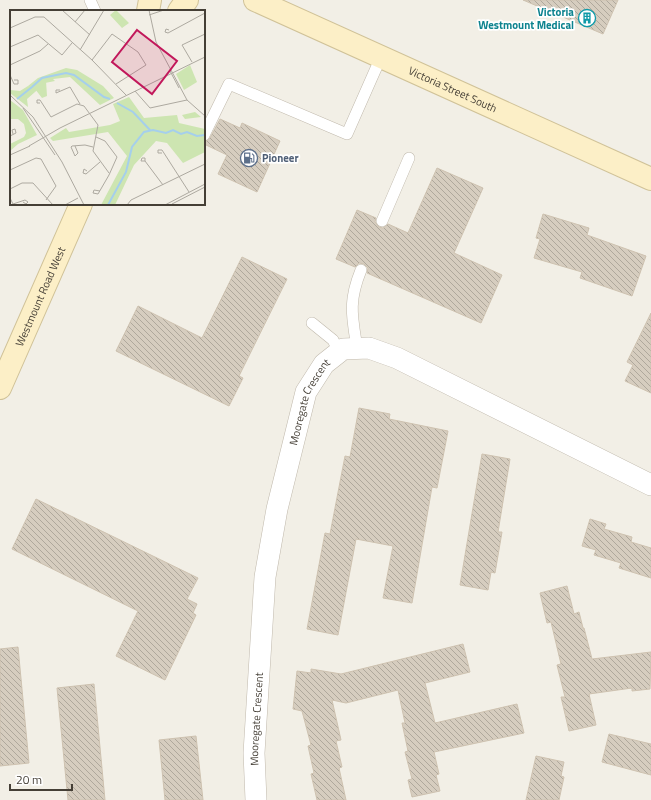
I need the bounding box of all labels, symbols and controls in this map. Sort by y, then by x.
place label: Victoria Westmount Medical [478,4,574,33]
building icon: Victoria Westmount Medical [577,8,597,28]
inset map [10,10,205,205]
street label: Victoria Street South [406,62,500,116]
fuel station icon: Pioneer [239,148,259,168]
place label: Pioneer [262,150,299,166]
street label: Westmount Road West [11,244,69,349]
street label: Mooregate Crescent [285,354,333,447]
street label: Mooregate Crescent [246,672,267,766]
scale bar [10,766,72,792]
text: 20 m [16,770,42,789]

